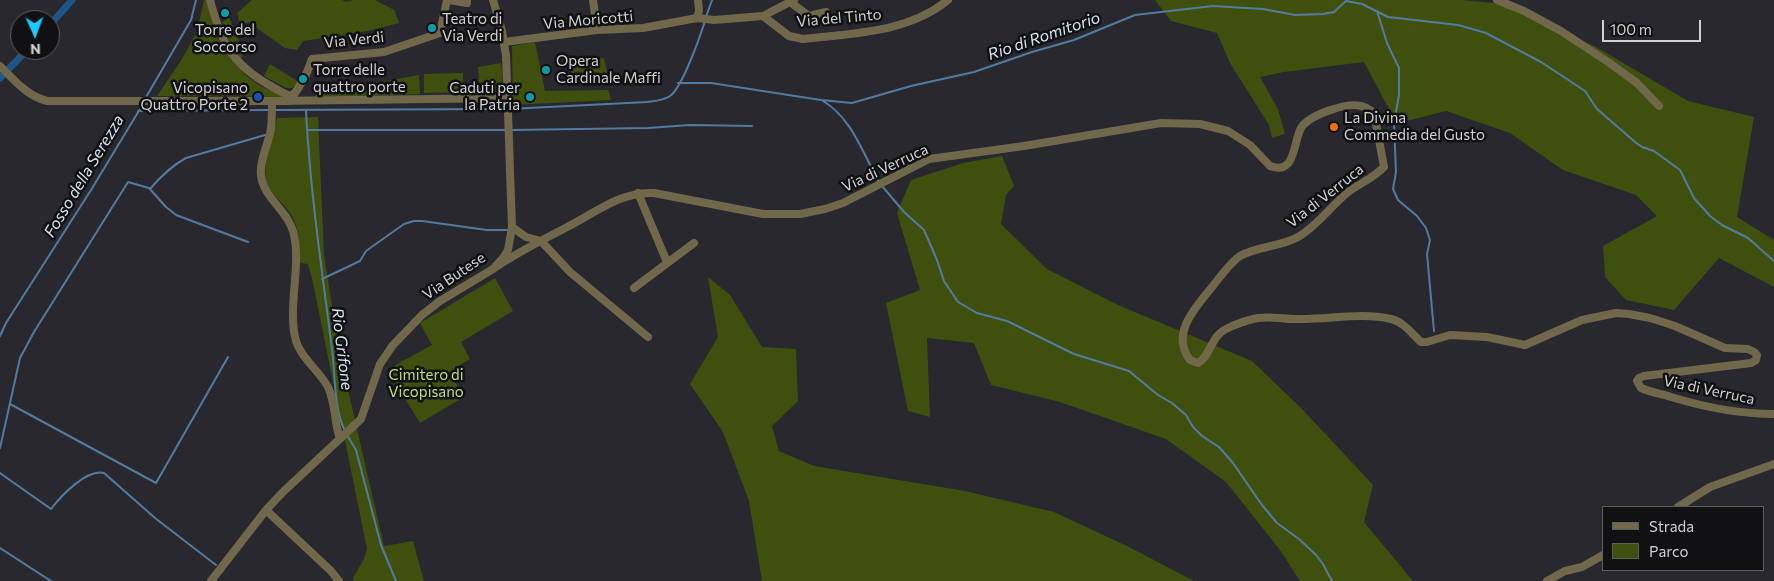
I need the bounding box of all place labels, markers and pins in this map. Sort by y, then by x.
marker: Torre del Soccorso [219,7,231,19]
place label: Teatro di Via Verdi [442,10,502,45]
place label: Torre del Soccorso [193,21,257,56]
marker: Teatro di Via Verdi [426,22,438,34]
place label: Opera Cardinale Maffi [556,52,661,87]
place label: Torre delle quattro porte [313,61,406,96]
marker: Opera Cardinale Maffi [540,64,552,76]
marker: Torre delle quattro porte [297,73,309,85]
place label: Vicopisano Quattro Porte 2 [140,79,248,114]
place label: Caduti per la Patria [449,79,520,114]
marker: Vicopisano Quattro Porte 2 [252,91,264,103]
marker: Caduti per la Patria [524,91,536,103]
place label: La Divina Commedia del Gusto [1344,109,1485,144]
marker: La Divina Commedia del Gusto [1328,121,1340,133]

